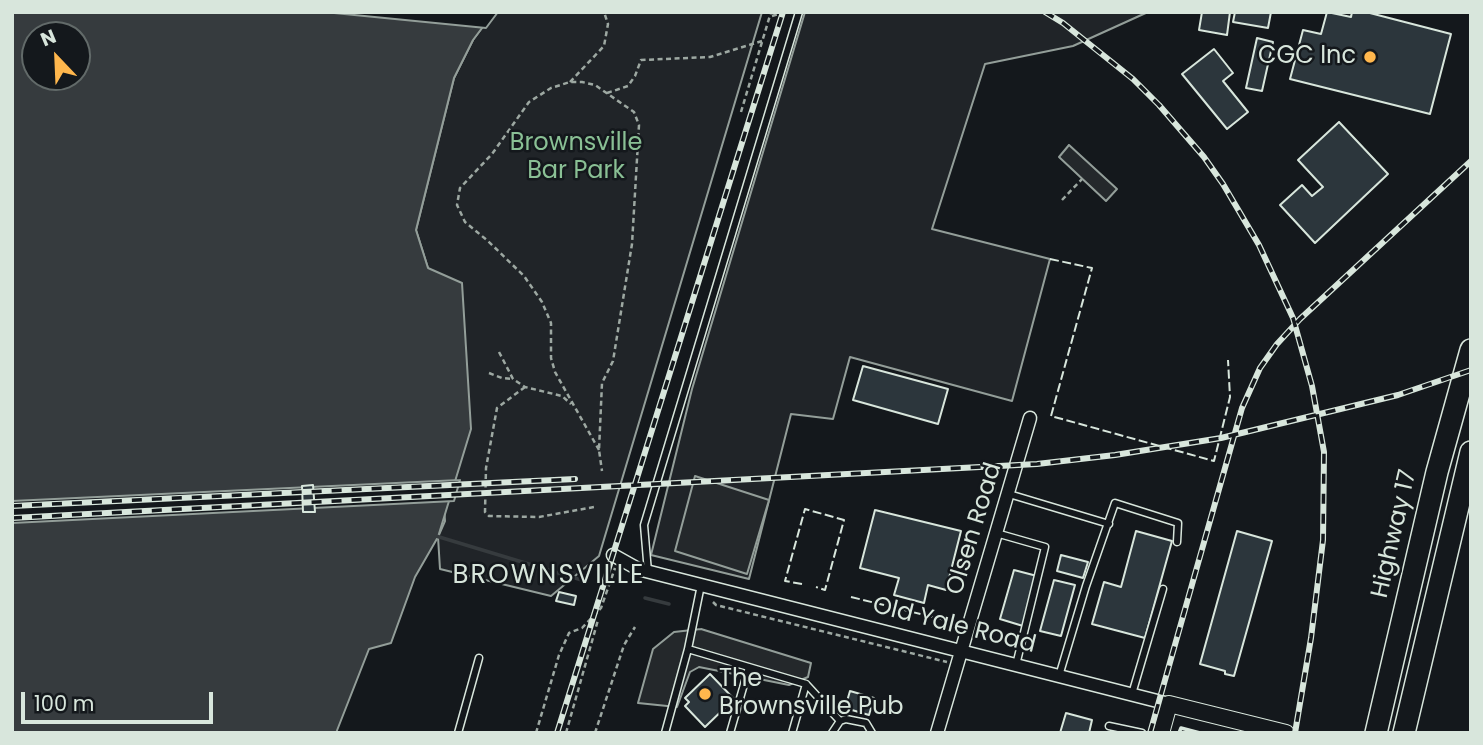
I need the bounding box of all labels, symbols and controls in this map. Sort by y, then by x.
north arrow [21,21,91,91]
text: N [37,23,60,53]
place label: CGC Inc [1258,43,1356,71]
marker: CGC Inc [1362,49,1378,65]
park label: Brownsville Bar Park [510,130,642,186]
street label: Olsen Road [941,460,1009,598]
street label: Highway 17 [1366,467,1424,601]
district label: BROWNSVILLE [454,560,644,592]
street label: Old Yale Road [869,592,1039,660]
place label: The Brownsville Pub [719,666,904,722]
scale bar [24,678,217,722]
marker: The Brownsville Pub [697,686,713,702]
text: 100 m [34,689,94,718]

